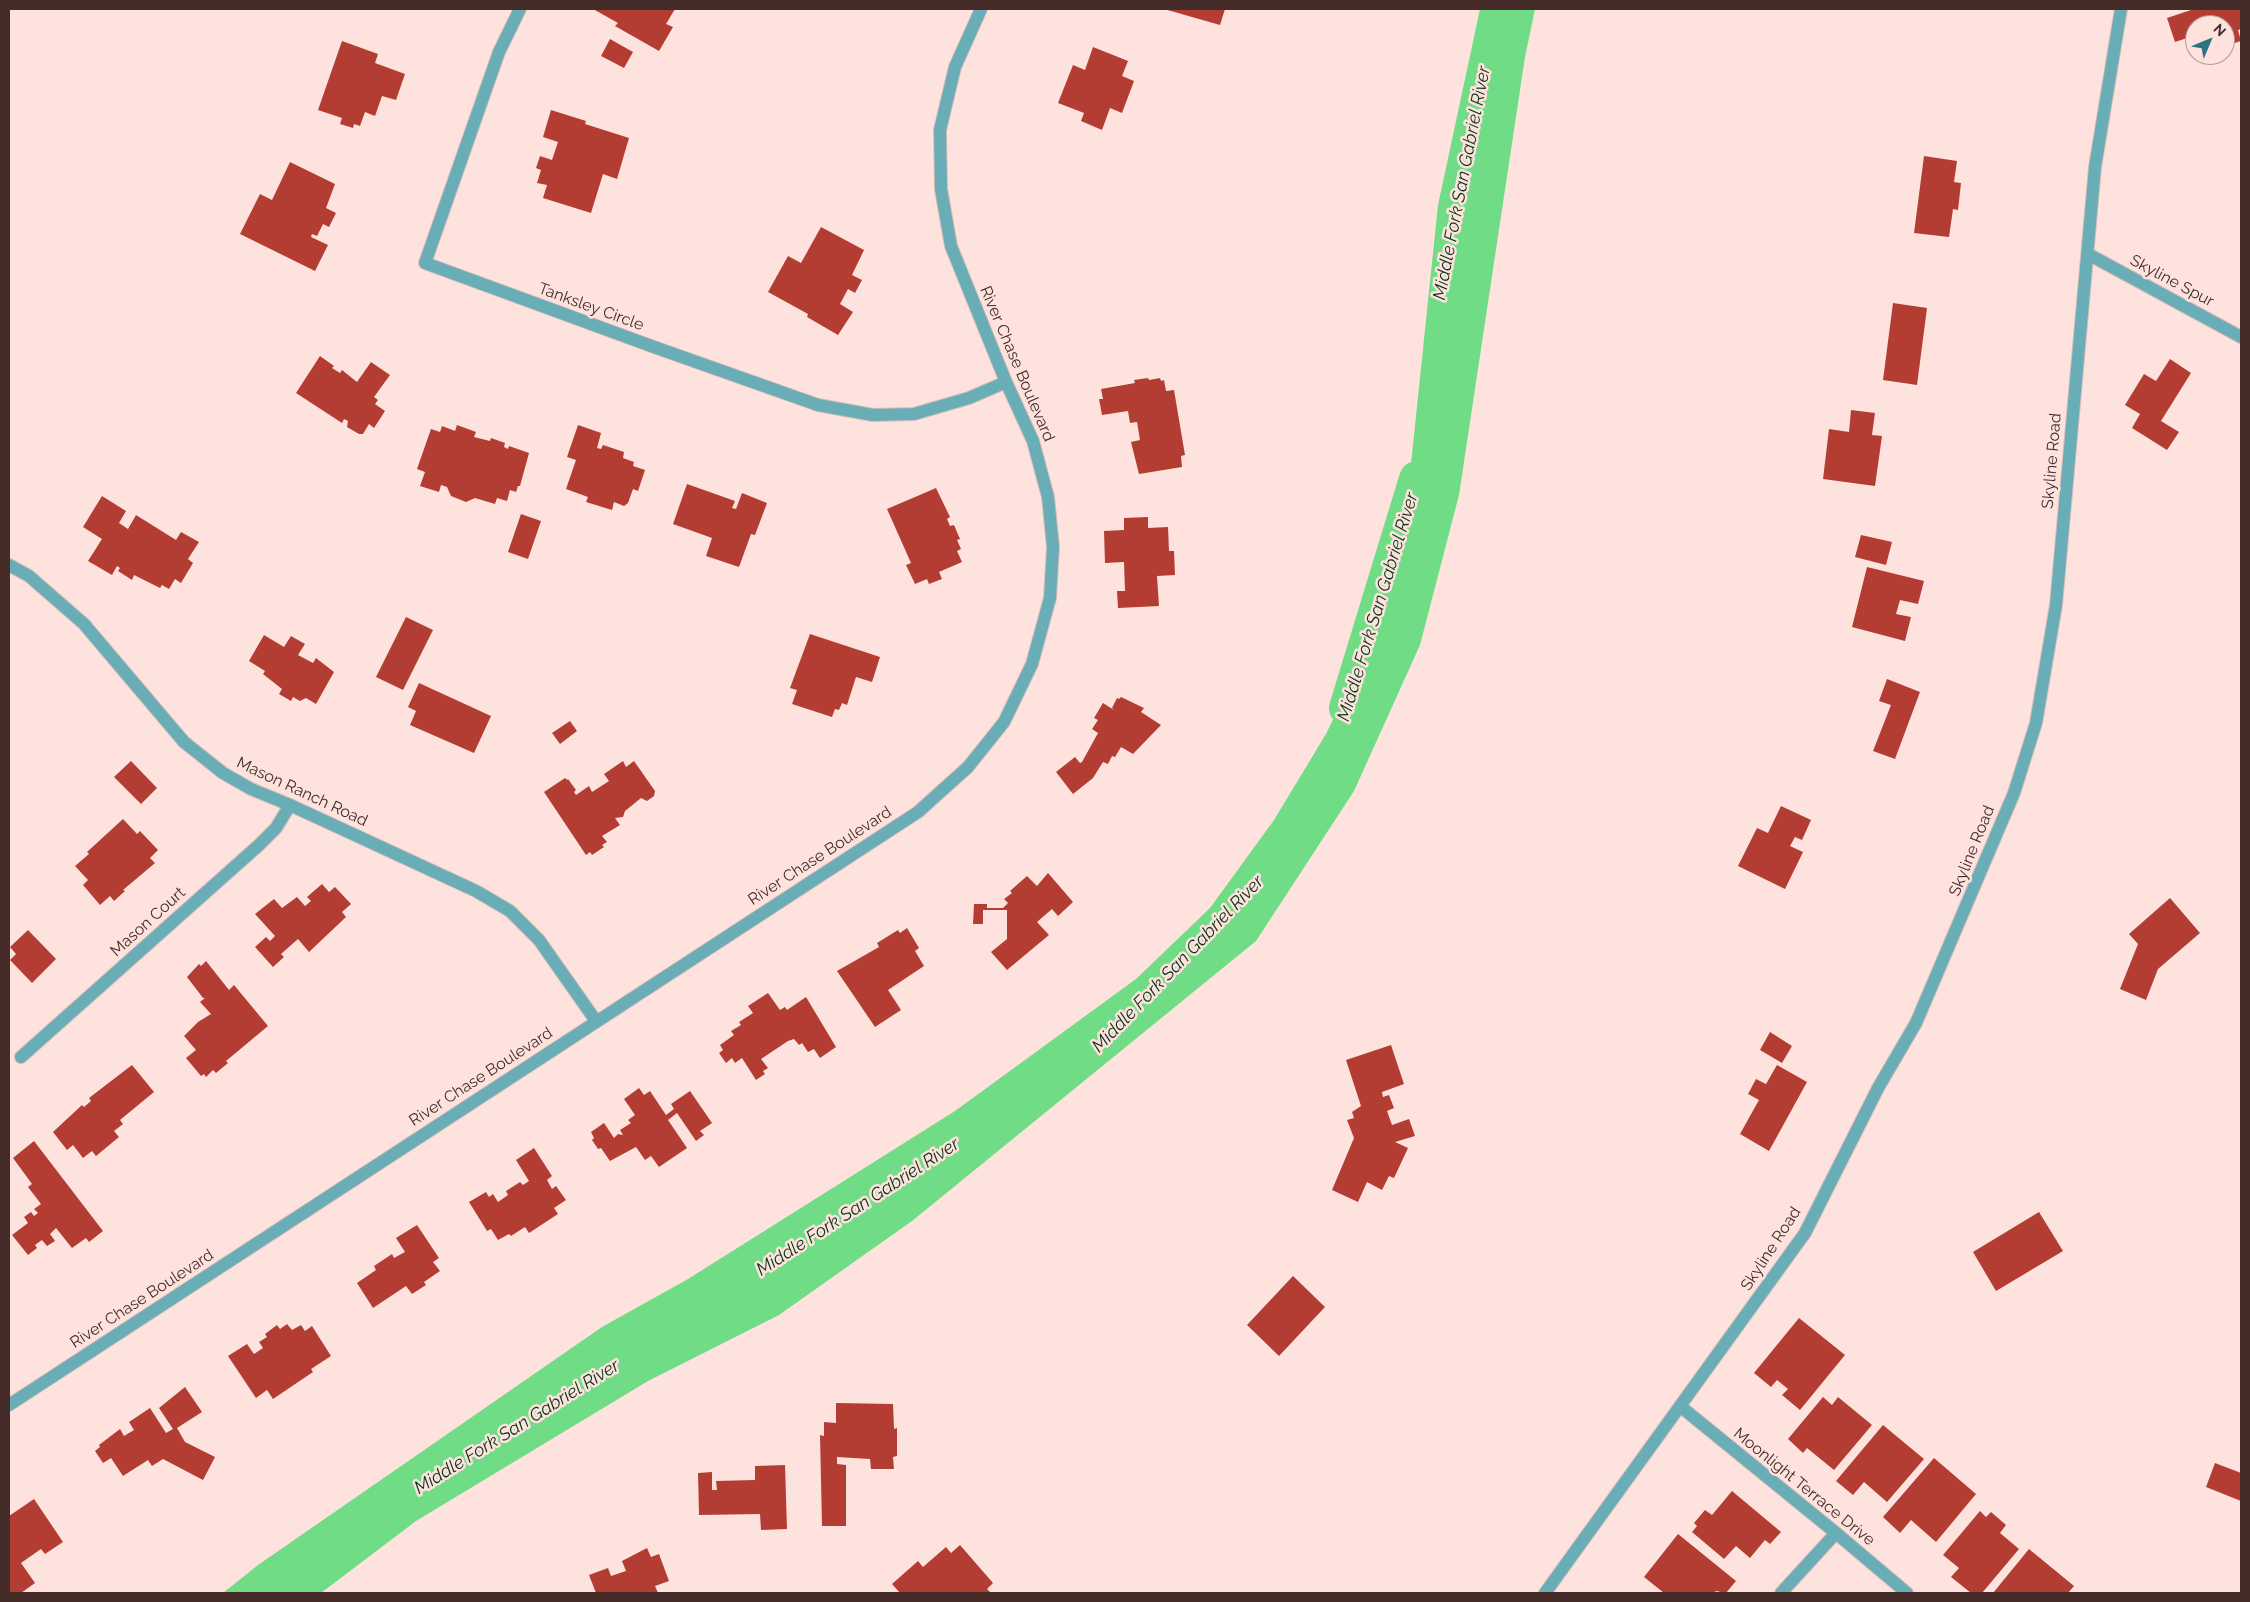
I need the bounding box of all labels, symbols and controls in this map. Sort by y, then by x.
north arrow [2185,15,2235,65]
text: N [2210,21,2229,40]
water label: Middle Fork San Gabriel River [1429,64,1495,302]
street label: Skyline Spur [2127,251,2217,311]
street label: Tanksley Circle [536,279,646,335]
street label: River Chase Boulevard [976,283,1058,445]
street label: Skyline Road [2038,412,2066,510]
water label: Middle Fork San Gabriel River [1333,490,1423,724]
street label: Mason Ranch Road [233,753,371,831]
street label: River Chase Boulevard [745,802,895,910]
street label: Skyline Road [1945,803,1999,899]
water label: Middle Fork San Gabriel River [1088,871,1268,1057]
street label: Mason Court [107,883,189,961]
street label: River Chase Boulevard [406,1023,556,1131]
water label: Middle Fork San Gabriel River [752,1133,964,1281]
street label: Skyline Road [1737,1204,1805,1294]
street label: River Chase Boulevard [67,1245,217,1353]
water label: Middle Fork San Gabriel River [411,1355,623,1499]
street label: Moonlight Terrace Drive [1729,1424,1879,1550]

